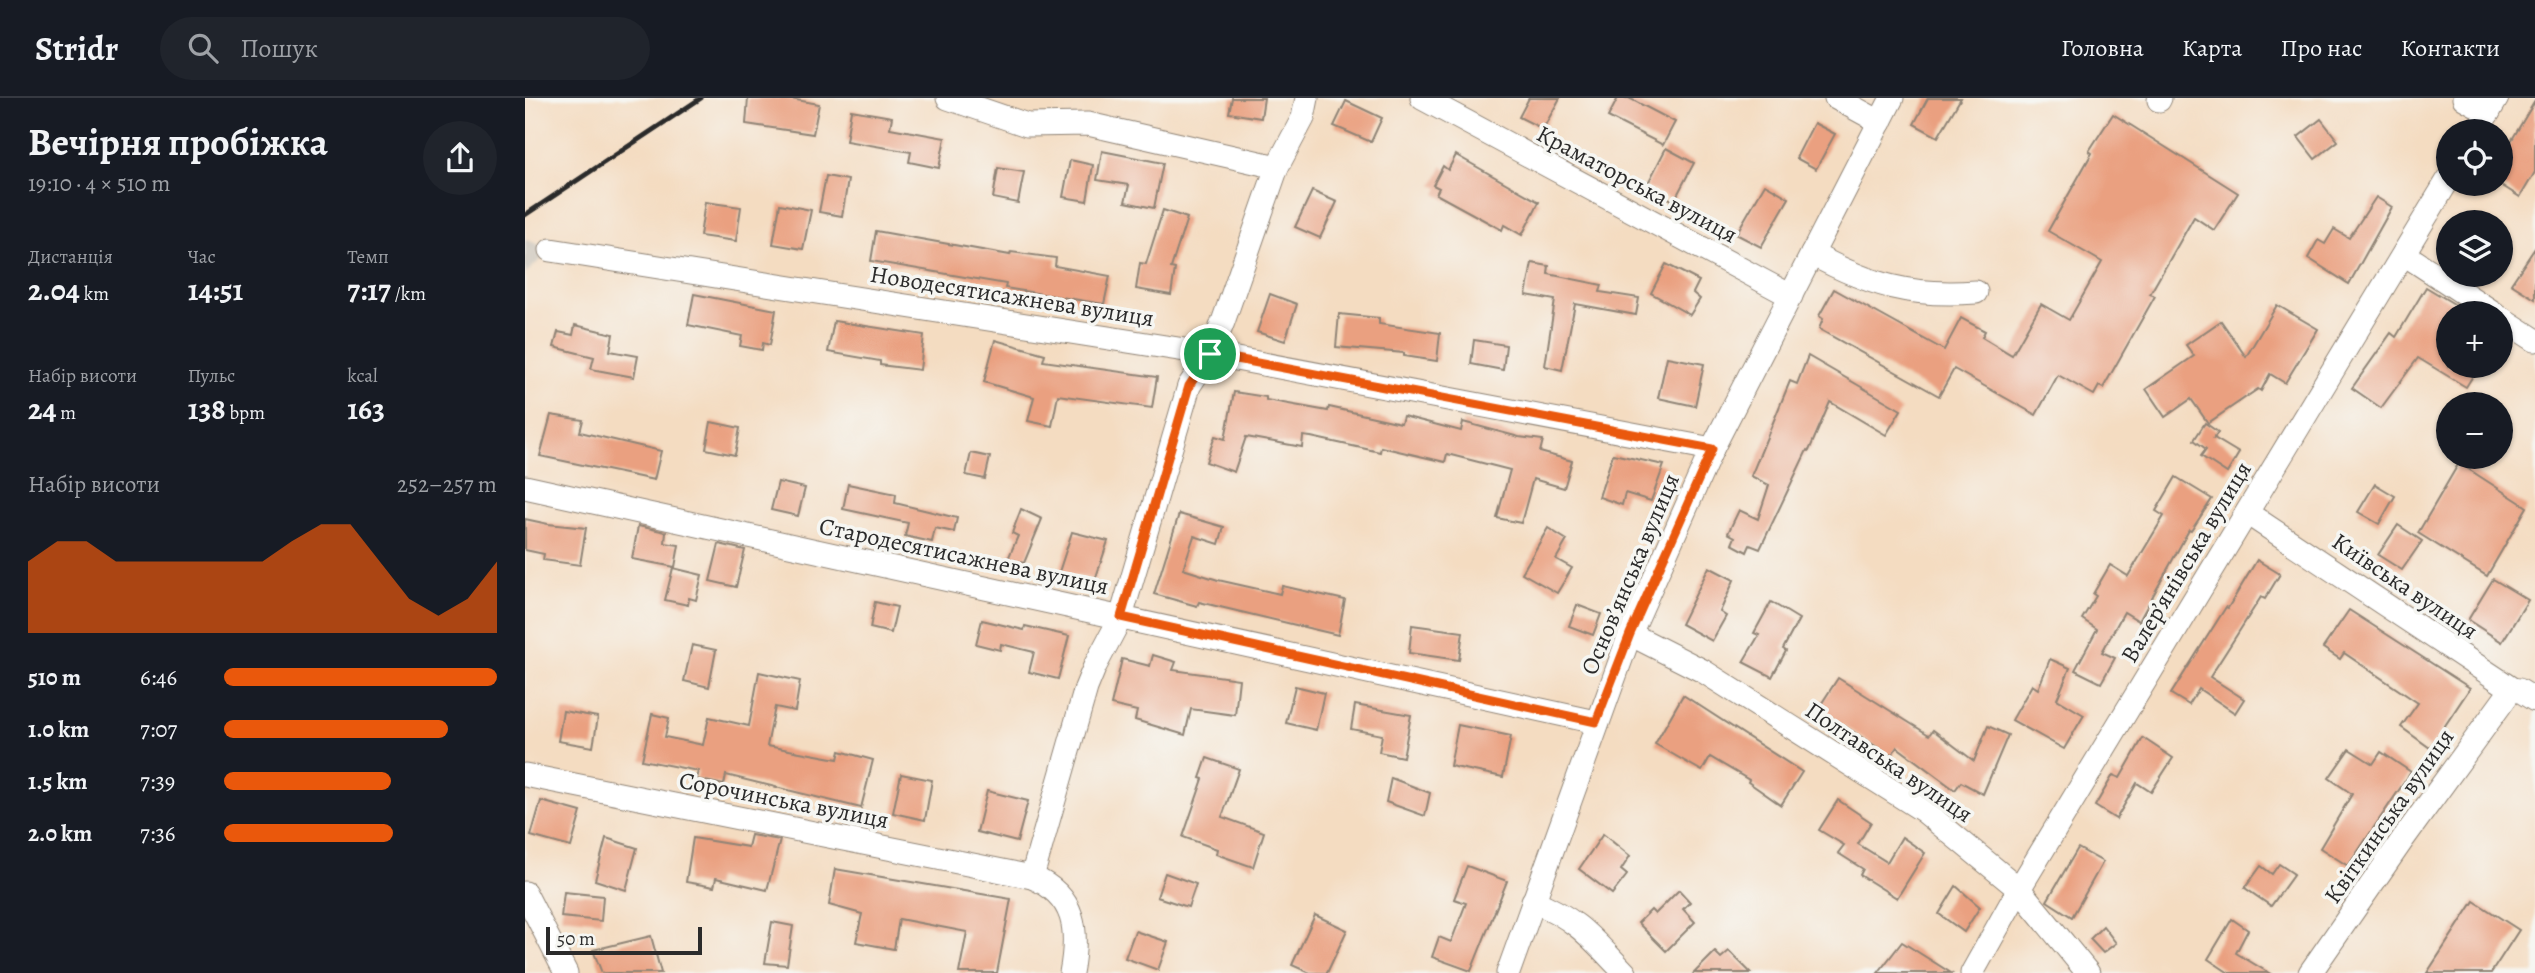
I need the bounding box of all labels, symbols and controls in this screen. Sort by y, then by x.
search box [160,17,650,80]
text: Stridr [35,26,118,71]
icon: search [184,29,222,67]
text: Пошук [240,31,318,66]
text: Головна [2061,32,2144,64]
text: Карта [2182,32,2242,64]
text: Про нас [2280,32,2362,64]
text: Контакти [2400,32,2500,64]
text: Вечірня пробіжка [28,116,328,168]
street label: Краматорська вулиця [1531,118,1743,250]
map controls [2436,119,2513,469]
button: locate [2436,119,2513,196]
button: share [423,121,497,195]
text: 19:10 · 4 × 510 m [28,168,170,199]
button: layers [2436,210,2513,287]
text: Дистанція [28,244,113,270]
text: Час [188,244,216,270]
text: Темп [347,244,389,270]
street label: Новодесятисажнева вулиця [868,258,1156,334]
text: 2.04 [28,270,80,310]
text: 14:51 [188,270,243,310]
text: 7:17 [347,270,391,310]
text: km [80,281,109,307]
text: /km [391,281,426,307]
button: + [2436,301,2513,378]
pin [1180,324,1240,384]
icon: arrive [1191,335,1229,373]
text: Набір висоти [28,363,137,389]
text: Пульс [188,363,235,389]
text: kcal [347,363,378,389]
text: 24 [28,389,57,429]
text: 138 [188,389,226,429]
text: 163 [347,389,385,429]
button: − [2436,392,2513,469]
text: m [57,400,76,426]
text: bpm [226,400,265,426]
street label: Валер’янівська вулиця [2113,455,2259,669]
street label: Основ’янська вулиця [1573,468,1687,680]
text: Набір висоти [28,469,160,500]
text: 252–257 m [397,469,497,500]
street label: Стародесятисажнева вулиця [816,510,1112,602]
street label: Київська вулиця [2326,525,2484,647]
text: 510 m [28,662,81,693]
text: 6:46 [140,662,177,693]
street label: Полтавська вулиця [1799,694,1979,830]
text: 1.0 km [28,714,89,745]
text: 7:07 [140,714,177,745]
street label: Квіткинська вулиця [2317,722,2461,910]
street label: Сорочинська вулиця [676,764,892,836]
text: 1.5 km [28,766,88,797]
text: 7:39 [140,766,175,797]
text: 2.0 km [28,818,92,849]
text: 7:36 [140,818,175,849]
scale bar [546,924,702,956]
text: 50 m [557,926,595,952]

